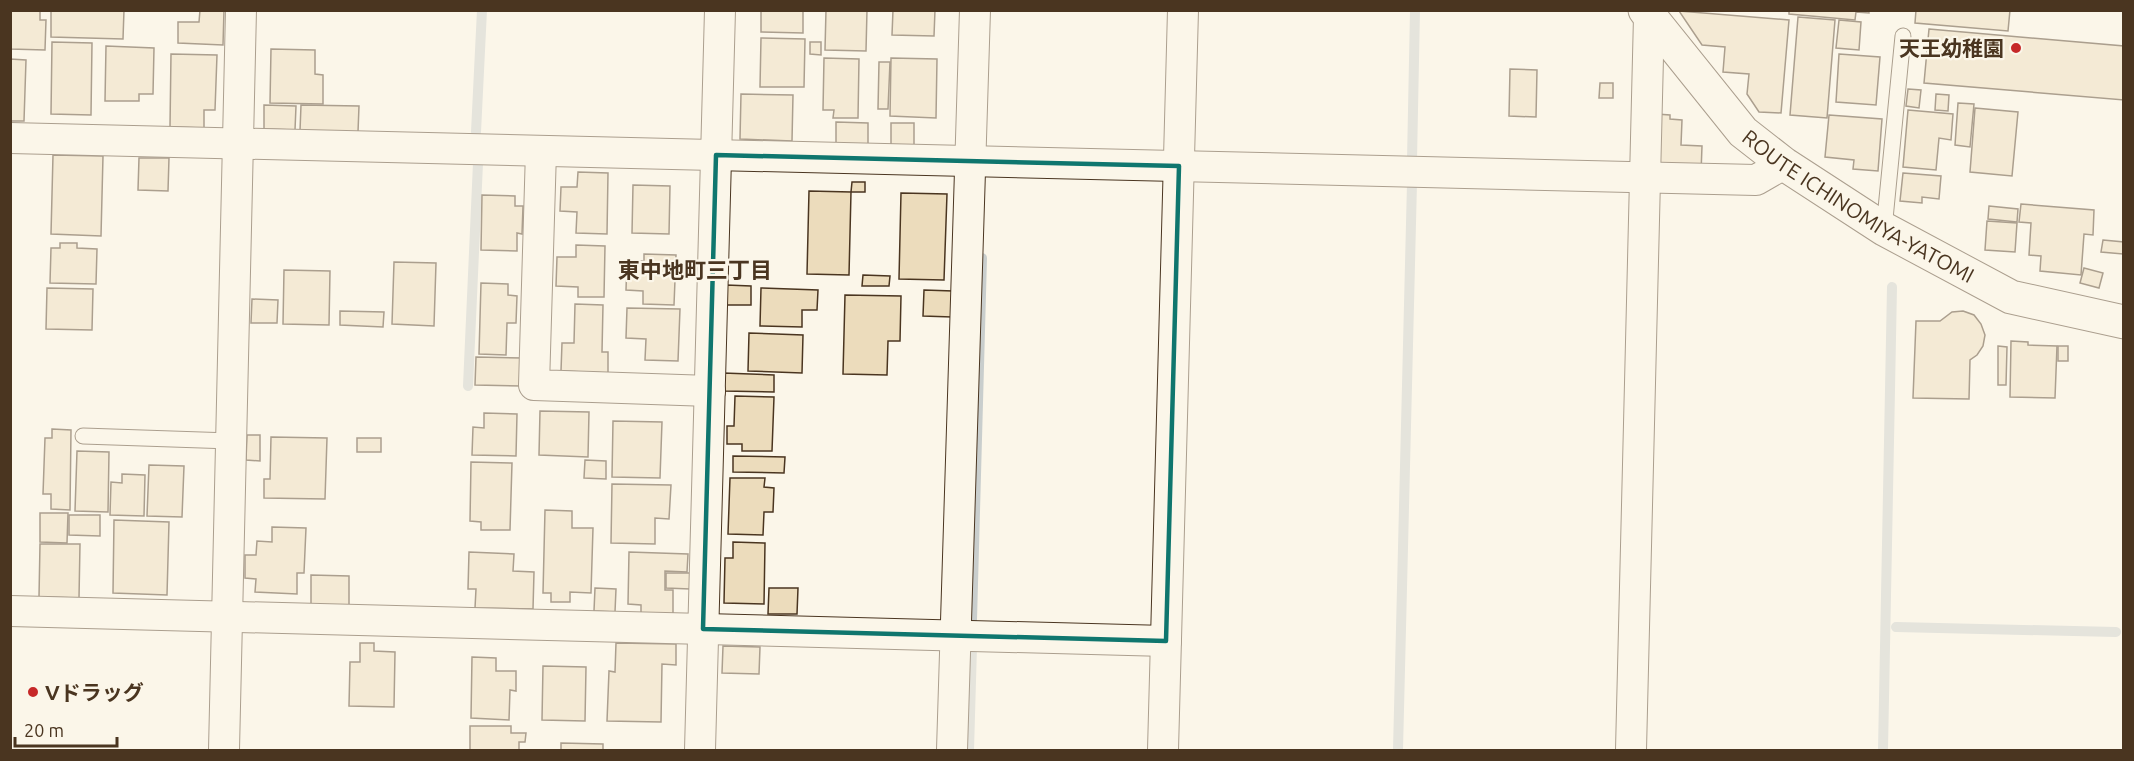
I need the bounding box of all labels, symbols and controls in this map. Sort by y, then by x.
place label: 天王幼稚園 [1899,36,2004,60]
marker: 天王幼稚園 [2009,41,2023,55]
street label: ROUTE ICHINOMIYA-YATOMI [1738,124,1979,287]
district label: 東中地町三丁目 [618,257,772,282]
place label: Vドラッグ [45,680,144,704]
marker: Vドラッグ [26,685,40,699]
scale bar [15,710,117,748]
text: 20 m [24,720,64,740]

